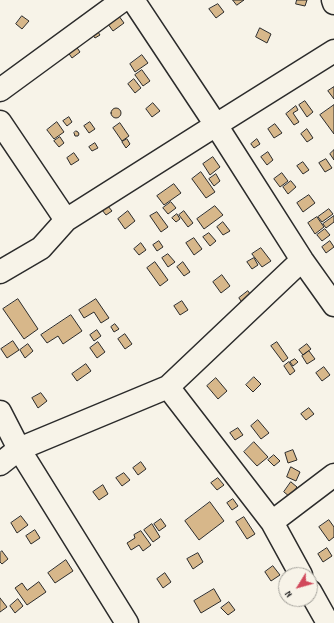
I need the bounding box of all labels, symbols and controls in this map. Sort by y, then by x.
north arrow [278,567,318,607]
text: N [281,587,297,601]

